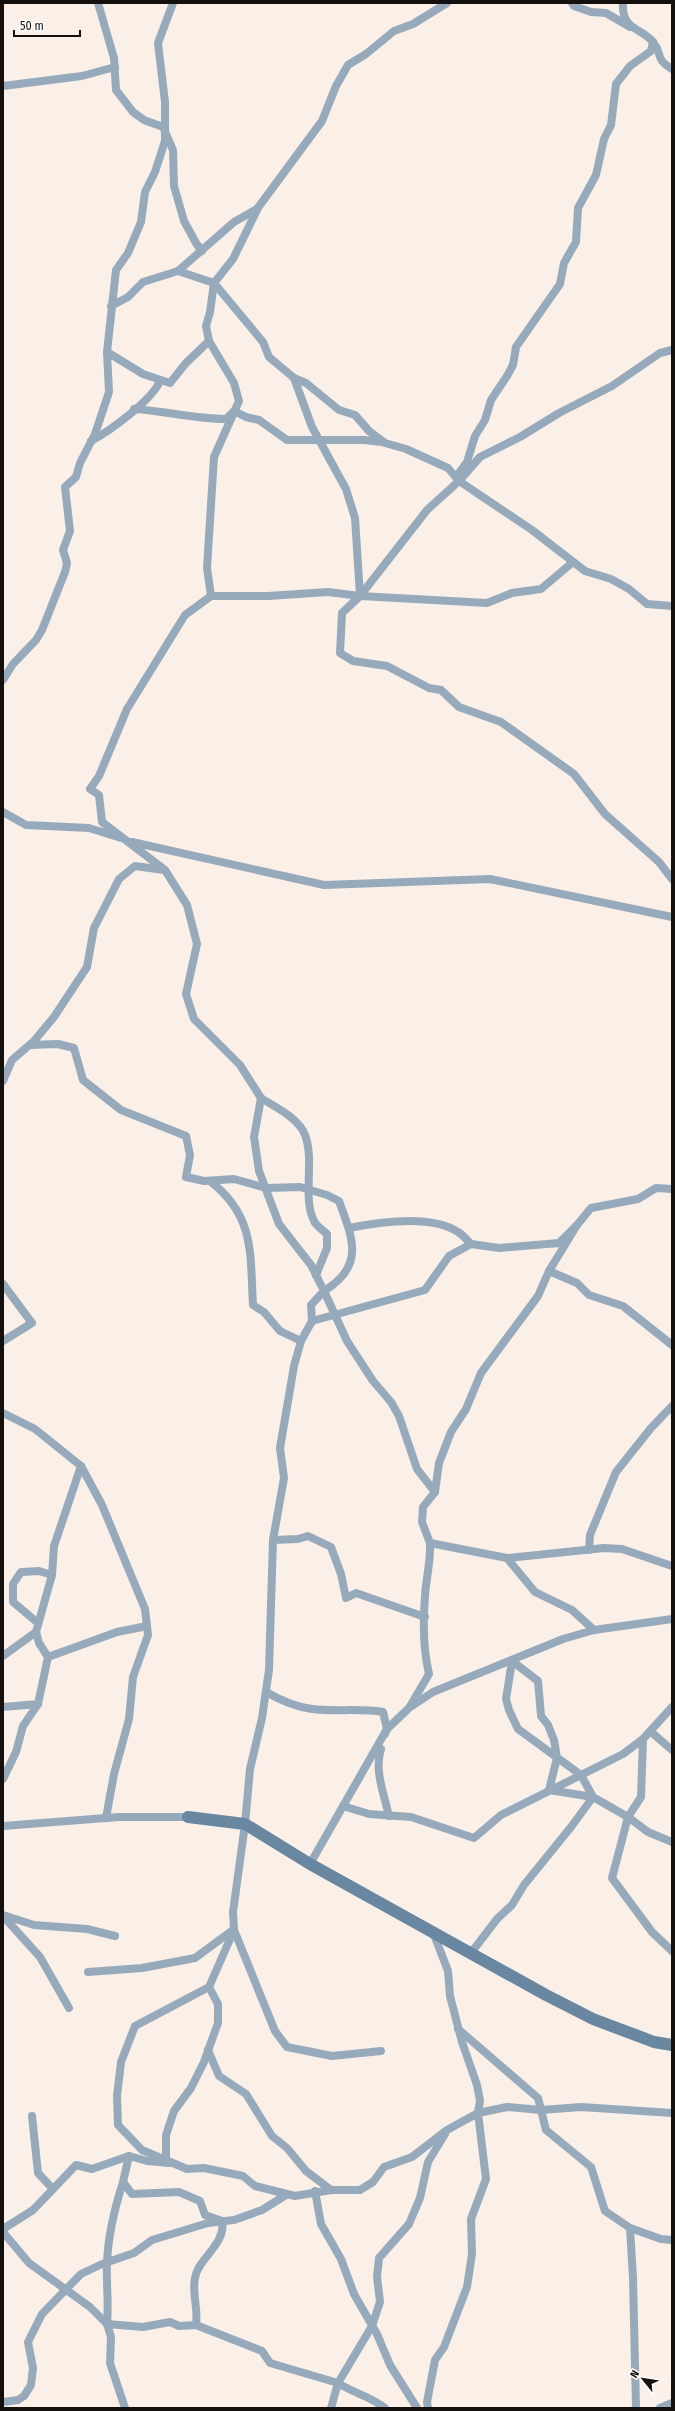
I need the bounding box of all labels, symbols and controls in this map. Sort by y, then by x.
scale bar [14,12,80,38]
text: 50 m [20,19,44,33]
north arrow [623,2359,663,2399]
text: N [627,2368,642,2380]

